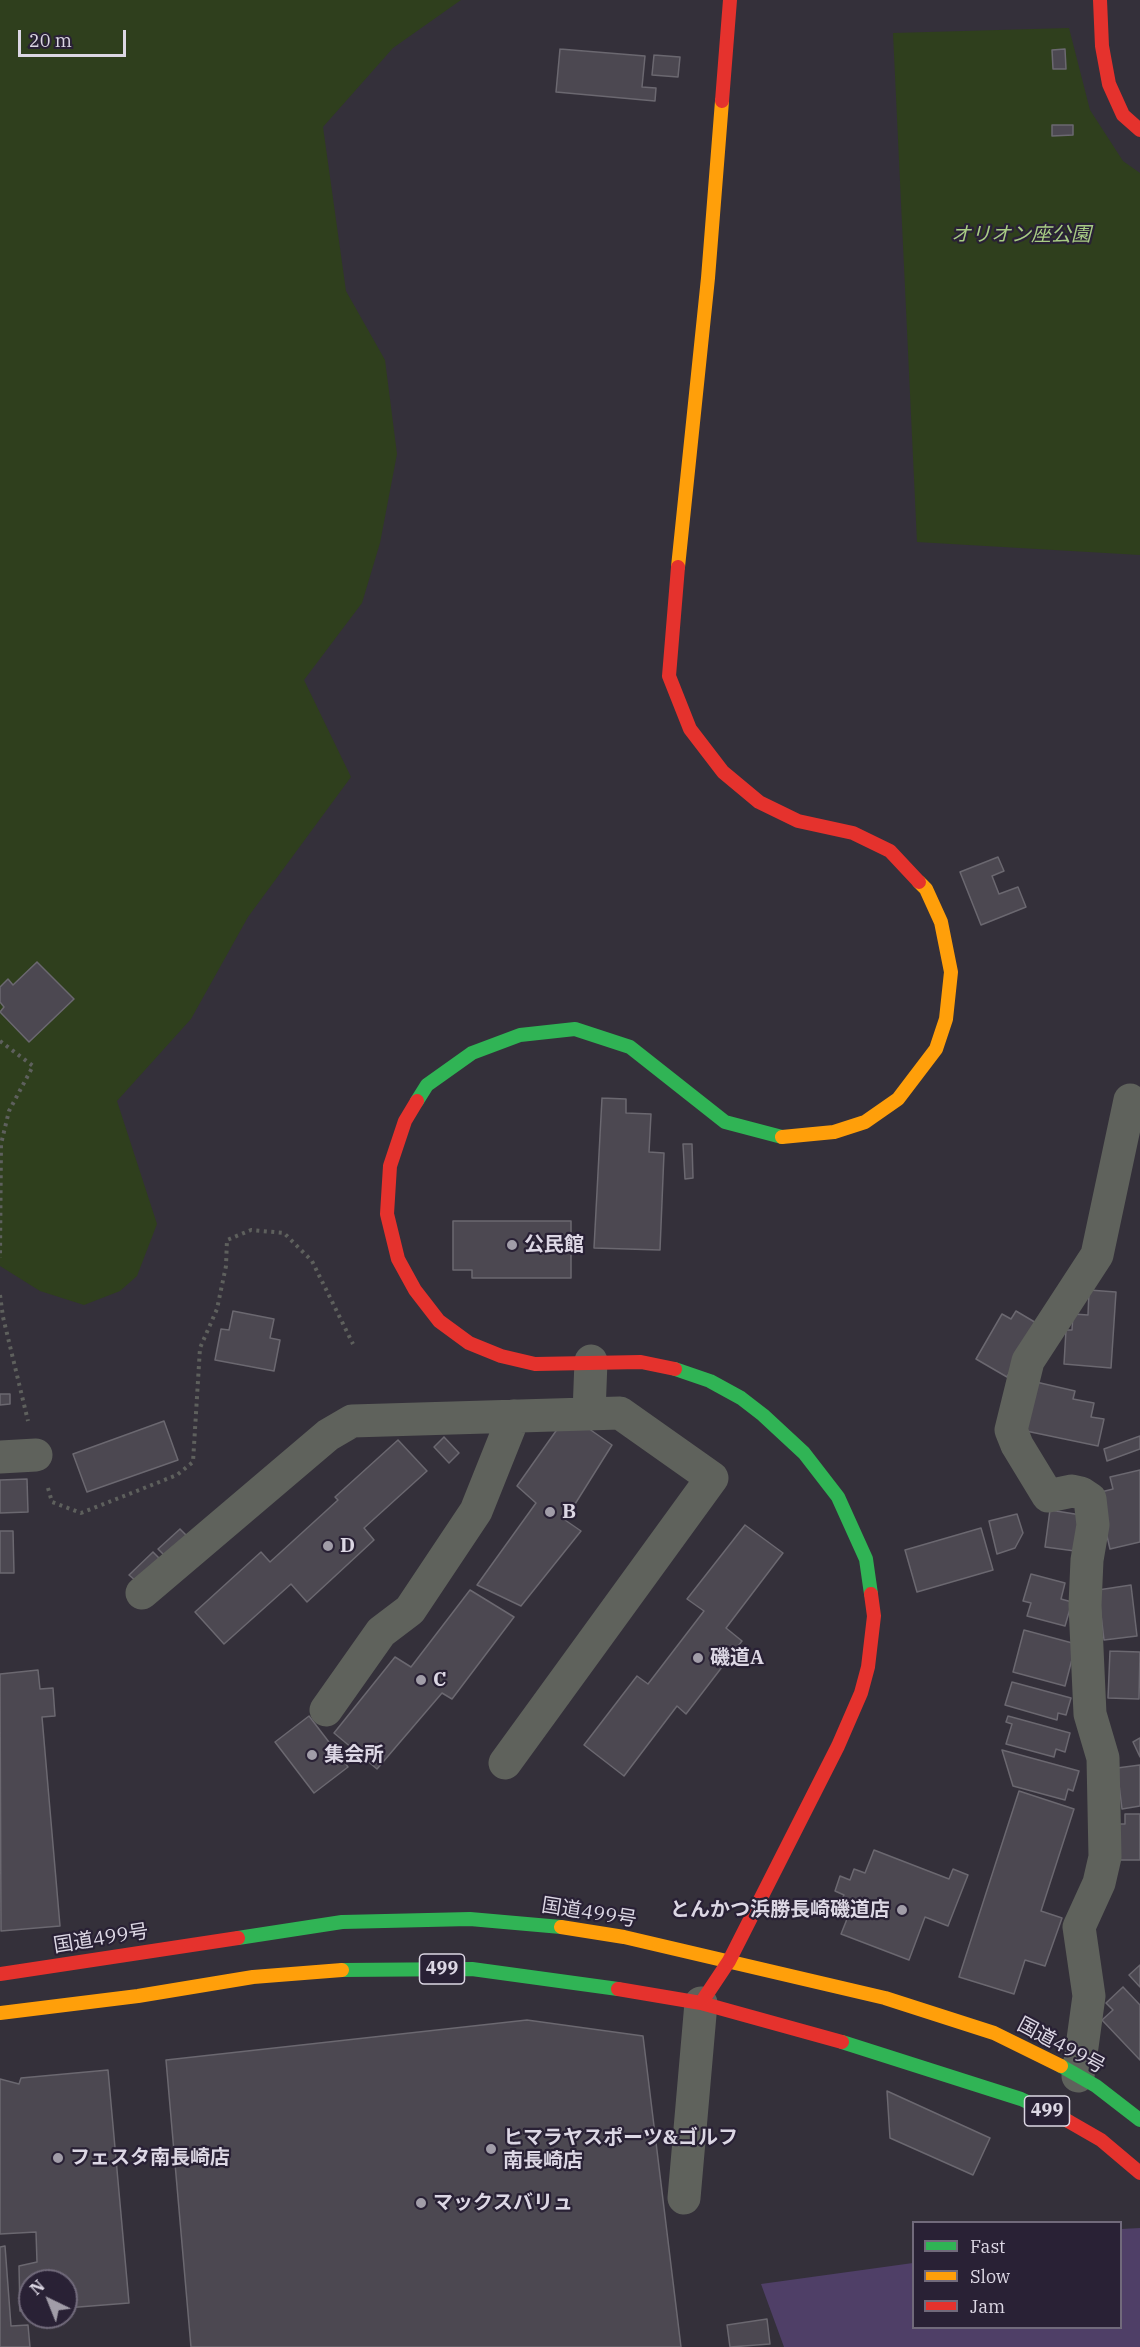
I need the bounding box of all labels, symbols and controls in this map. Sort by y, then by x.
scale bar [21,18,129,56]
text: 20 m [29,29,72,52]
park label: オリオン座公園 [951,223,1091,247]
place label: 公民館 [524,1233,584,1257]
marker: 公民館 [505,1238,519,1252]
place label: B [562,1500,576,1524]
marker: B [543,1505,557,1519]
place label: D [340,1534,355,1558]
marker: D [321,1539,335,1553]
place label: 磯道A [710,1646,764,1670]
marker: 磯道A [691,1651,705,1665]
place label: C [433,1668,446,1692]
marker: C [414,1673,428,1687]
place label: 集会所 [324,1743,384,1767]
marker: 集会所 [305,1748,319,1762]
street label: 国道499号 [540,1894,638,1932]
place label: とんかつ浜勝長崎磯道店 [670,1898,890,1922]
marker: とんかつ浜勝長崎磯道店 [895,1903,909,1917]
street label: 国道499号 [52,1920,150,1958]
road number: 499 [420,1954,464,1984]
street label: 国道499号 [1013,2013,1109,2079]
road number: 499 [1024,2096,1070,2126]
place label: ヒマラヤスポーツ&ゴルフ 南長崎店 [503,2126,738,2173]
marker: ヒマラヤスポーツ&ゴルフ 南長崎店 [484,2142,498,2156]
place label: フェスタ南長崎店 [70,2146,230,2170]
marker: フェスタ南長崎店 [51,2151,65,2165]
place label: マックスバリュ [433,2191,573,2215]
marker: マックスバリュ [414,2196,428,2210]
legend [912,2221,1122,2329]
text: Fast [970,2235,1005,2258]
text: Slow [970,2265,1010,2288]
north arrow [18,2269,78,2329]
text: N [26,2276,49,2299]
text: Jam [970,2295,1005,2318]

